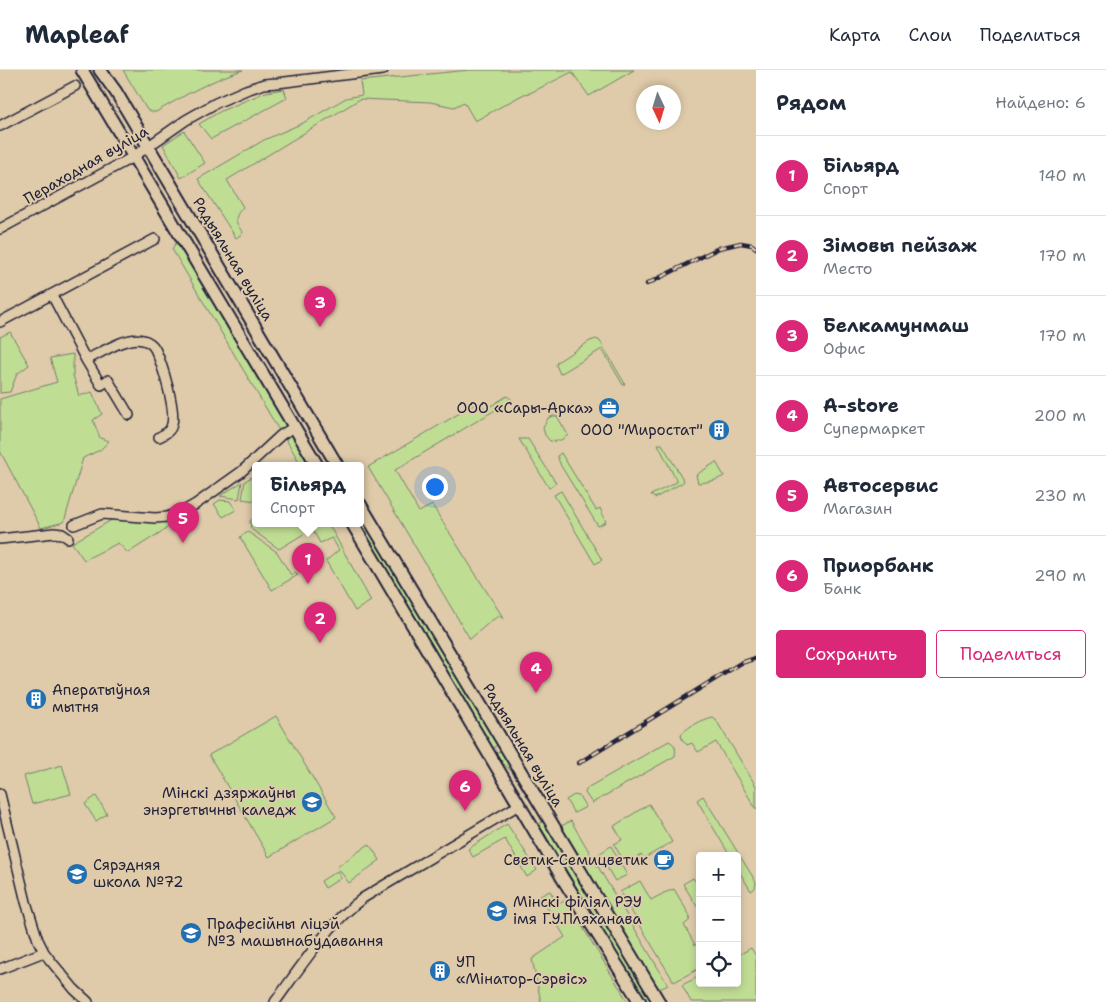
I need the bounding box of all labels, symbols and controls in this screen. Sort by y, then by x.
text: Mapleaf [25,19,129,51]
text: Карта [829,23,880,47]
text: Слои [908,23,952,47]
text: Поделиться [980,23,1081,47]
north arrow [636,85,681,130]
text: Рядом [776,89,846,117]
text: Найдено: 6 [995,92,1086,113]
street label: Пераходная вуліца [20,121,153,209]
text: Більярд [823,153,899,178]
text: 1 [788,165,796,186]
text: 140 m [1039,165,1086,186]
text: Спорт [823,178,868,199]
street label: Радыяльная вуліца [188,193,278,325]
text: Зімовы пейзаж [823,233,977,258]
text: 2 [786,245,798,266]
text: 170 m [1039,245,1086,266]
text: Место [823,258,873,279]
pin: 3 [304,286,336,327]
text: Белкамунмаш [823,313,969,338]
text: 3 [786,325,798,346]
text: 170 m [1039,325,1086,346]
text: Офис [823,338,865,359]
text: А-store [823,393,899,418]
office icon: ООО «Сары-Арка» [597,396,621,420]
place label: ООО «Сары-Арка» [456,398,593,418]
text: 4 [786,405,798,426]
text: 200 m [1034,405,1086,426]
building icon: ООО "Миростат" [707,418,731,442]
text: Супермаркет [823,418,925,439]
place label: ООО "Миростат" [581,420,703,440]
popup [252,462,364,527]
text: Більярд [270,472,346,497]
text: Автосервис [823,473,939,498]
your location [422,474,448,500]
text: 5 [787,485,797,506]
text: 230 m [1034,485,1086,506]
text: Спорт [270,497,315,518]
text: Магазин [823,498,892,519]
pin: 5 [167,502,199,543]
pin: 1 [292,543,324,584]
text: Приорбанк [823,553,934,578]
text: 6 [786,565,798,586]
text: 290 m [1034,565,1086,586]
text: Банк [823,578,861,599]
pin: 2 [304,602,336,643]
button: Сохранить [776,630,926,678]
button: Поделиться [936,630,1086,678]
pin: 4 [520,652,552,693]
street label: Радыяльная вуліца [478,679,568,811]
place label: Аператыўная мытня [52,680,150,717]
building icon: Аператыўная мытня [24,687,48,711]
pin: 6 [449,770,481,811]
place label: Мінскі дзяржаўны энэргетычны каледж [143,783,297,820]
school or university icon: Мінскі дзяржаўны энэргетычны каледж [300,790,324,814]
cafe icon: Светик-Семицветик [652,848,676,872]
place label: Светик-Семицветик [504,850,648,870]
map controls [696,852,741,987]
button: + [696,852,741,897]
place label: Сярэдняя школа №72 [93,855,183,892]
school or university icon: Сярэдняя школа №72 [65,862,89,886]
place label: Мінскі філіял РЭУ імя Г.У.Пляханава [513,892,642,929]
button: − [696,897,741,942]
school or university icon: Мінскі філіял РЭУ імя Г.У.Пляханава [485,899,509,923]
place label: Прафесійны ліцэй №3 машынабудавання [207,914,383,951]
school or university icon: Прафесійны ліцэй №3 машынабудавання [179,921,203,945]
button: locate [696,942,741,987]
place label: УП «Мінатор-Сэрвіс» [456,952,587,989]
building icon: УП «Мінатор-Сэрвіс» [428,959,452,983]

